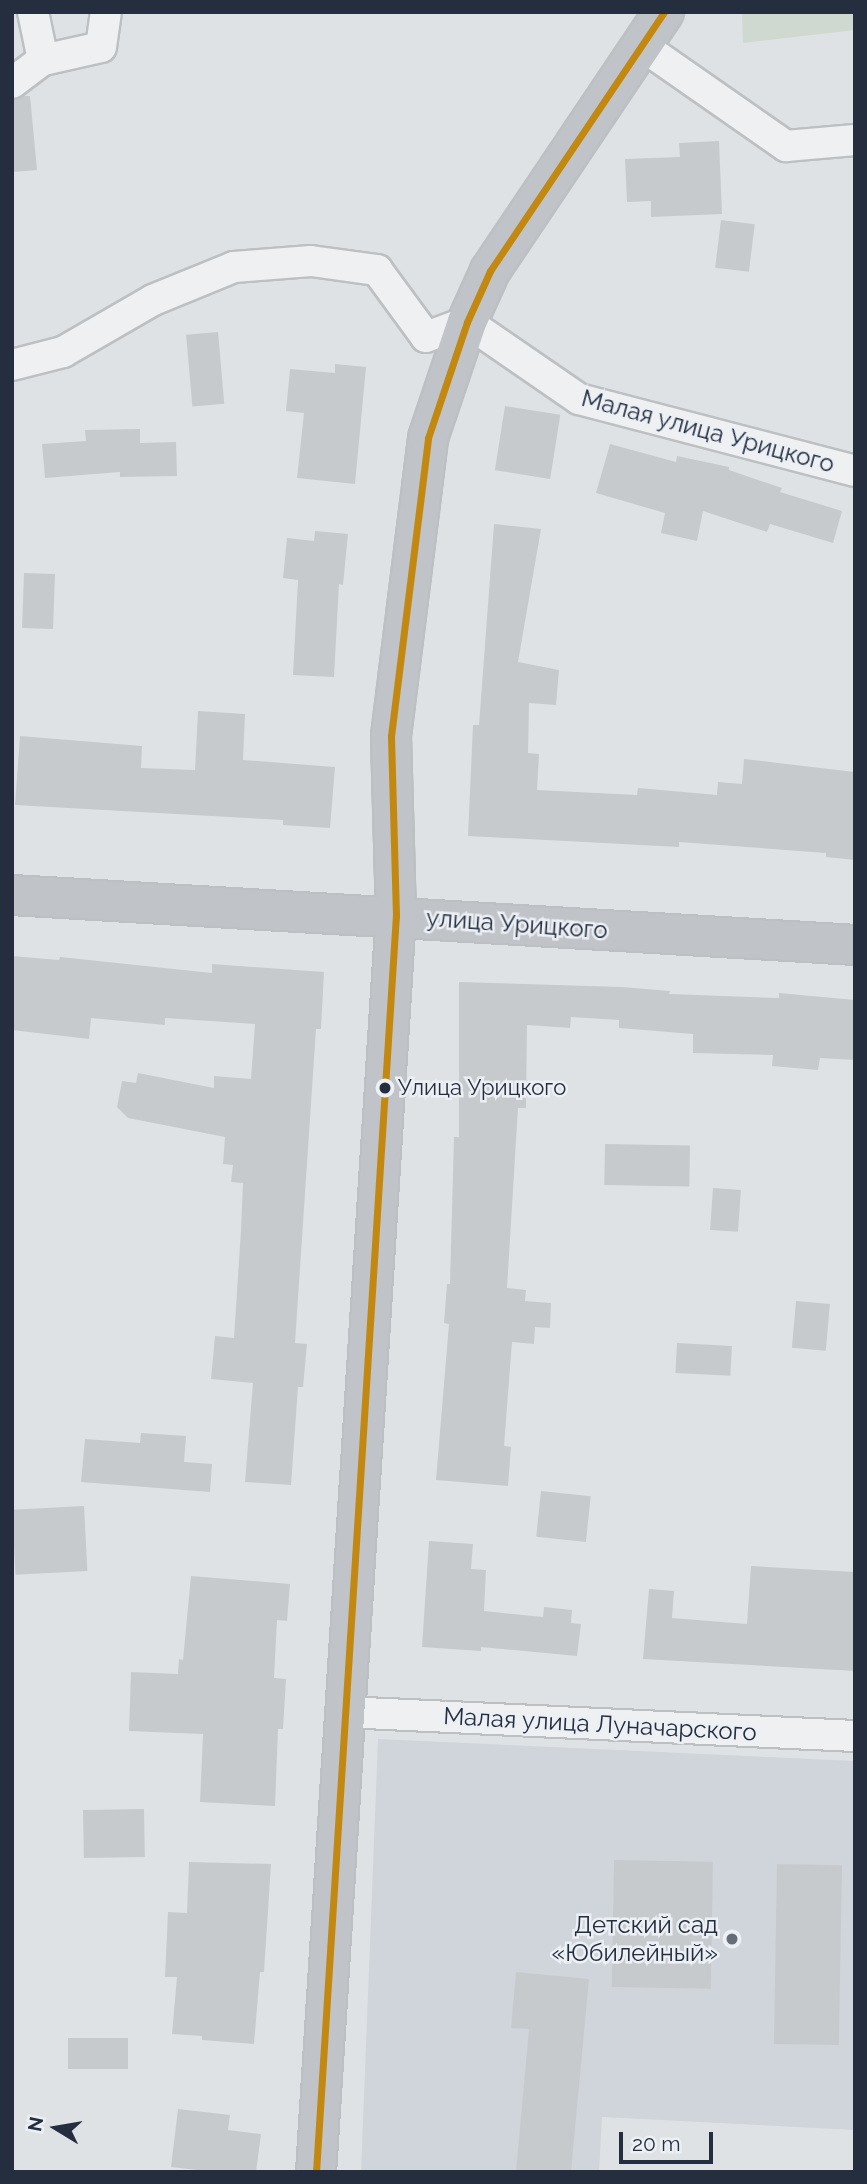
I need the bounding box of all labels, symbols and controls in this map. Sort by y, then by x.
street label: Малая улица Урицкого [578,383,838,479]
street label: улица Урицкого [425,903,609,945]
place label: Улица Урицкого [398,1075,566,1101]
marker: Улица Урицкого [378,1081,392,1095]
street label: Малая улица Луначарского [442,1701,758,1747]
place label: Детский сад «Юбилейный» [552,1911,718,1967]
marker: Детский сад «Юбилейный» [724,1931,740,1947]
north arrow [21,2093,91,2163]
text: N [23,2115,48,2133]
scale bar [622,2118,716,2162]
text: 20 m [632,2131,680,2156]

